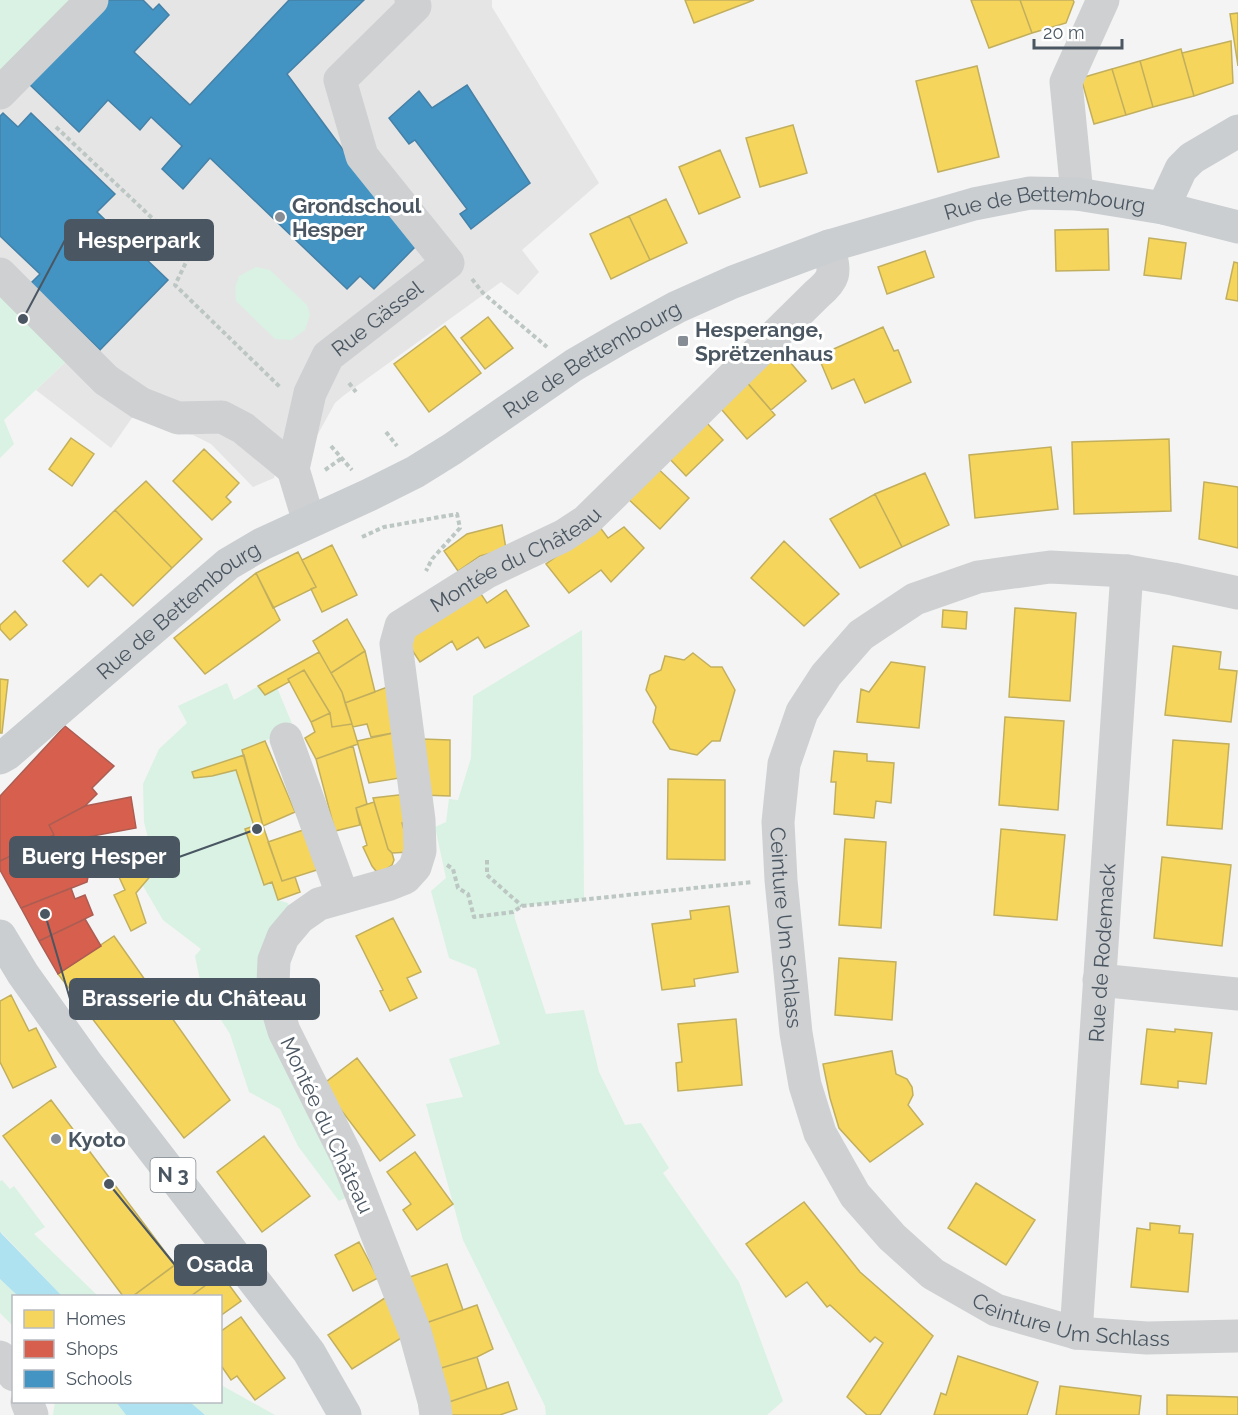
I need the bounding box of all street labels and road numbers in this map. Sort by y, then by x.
street label: Rue de Bettembourg [941,180,1147,225]
street label: Rue Gässel [326,275,427,361]
street label: Rue de Bettembourg [498,295,685,423]
street label: Montée du Château [425,501,606,617]
street label: Rue de Bettembourg [91,536,264,684]
street label: Ceinture Um Schlass [766,826,808,1029]
street label: Rue de Rodemack [1083,863,1120,1043]
street label: Montée du Château [275,1033,379,1217]
road number: N 3 [150,1158,195,1192]
street label: Ceinture Um Schlass [968,1287,1170,1351]

